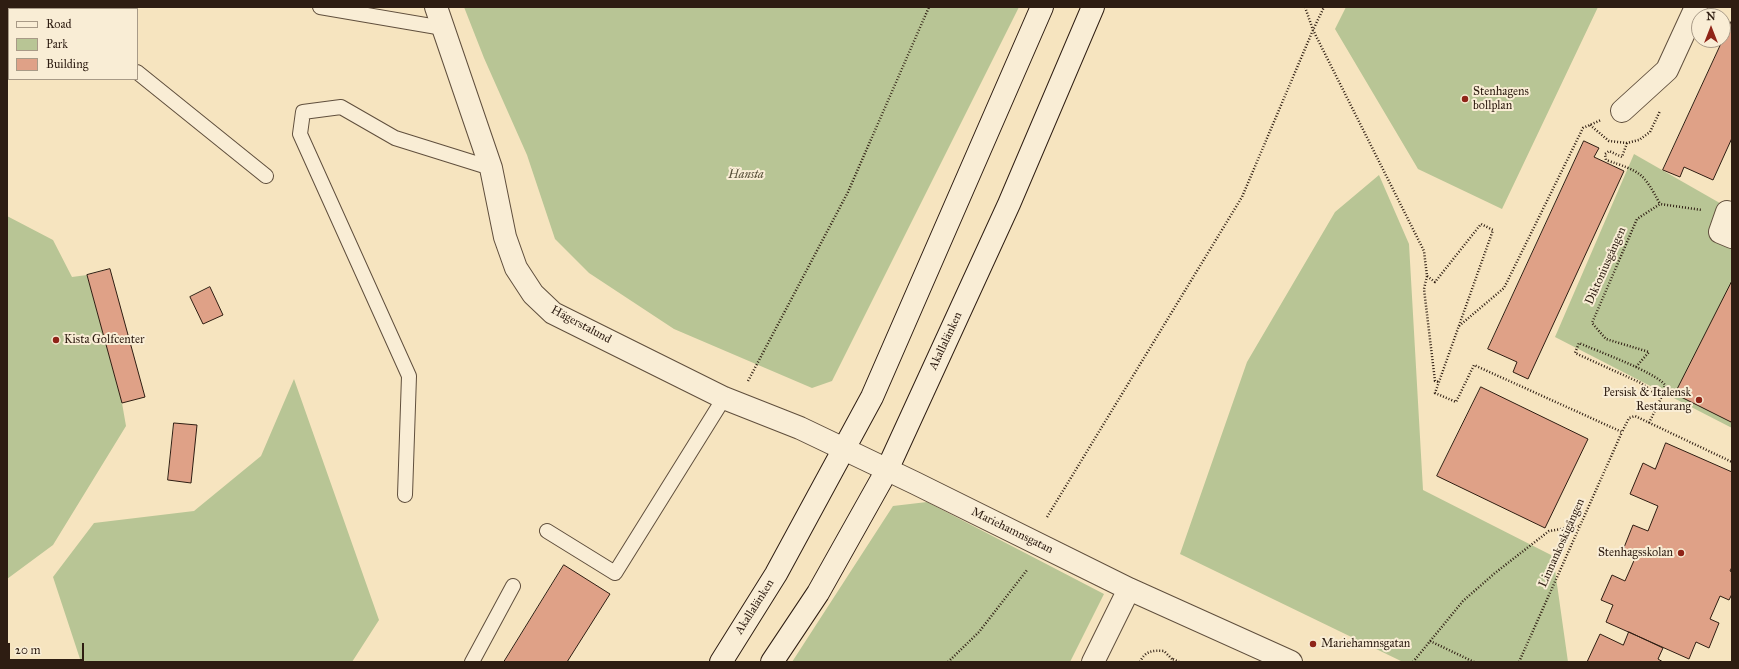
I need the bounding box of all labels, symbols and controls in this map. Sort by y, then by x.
legend [8,8,138,80]
north arrow [1691,8,1731,48]
text: N [1706,10,1716,23]
text: Road [46,17,72,31]
text: Park [46,37,68,51]
text: Building [46,57,88,71]
place label: Stenhagens bollplan [1473,85,1529,113]
marker: Stenhagens bollplan [1460,94,1470,104]
park label: Hansta [728,168,764,182]
street label: Diktoniusgången [1582,225,1630,307]
street label: Hägerstalund [548,303,614,347]
street label: Akallalänken [926,310,966,372]
place label: Kista Golfcenter [64,333,144,347]
marker: Kista Golfcenter [51,335,61,345]
place label: Persisk & Italensk Restaurang [1603,386,1691,414]
marker: Persisk & Italensk Restaurang [1694,395,1704,405]
street label: Linnankoskigången [1536,496,1588,590]
street label: Mariehamnsgatan [969,505,1055,557]
place label: Stenhagsskolan [1598,546,1673,560]
marker: Stenhagsskolan [1676,548,1686,558]
street label: Akallalänken [732,577,778,637]
scale bar [10,635,86,661]
place label: Mariehamnsgatan [1321,637,1410,651]
marker: Mariehamnsgatan [1308,639,1318,649]
text: 20 m [15,643,41,657]

